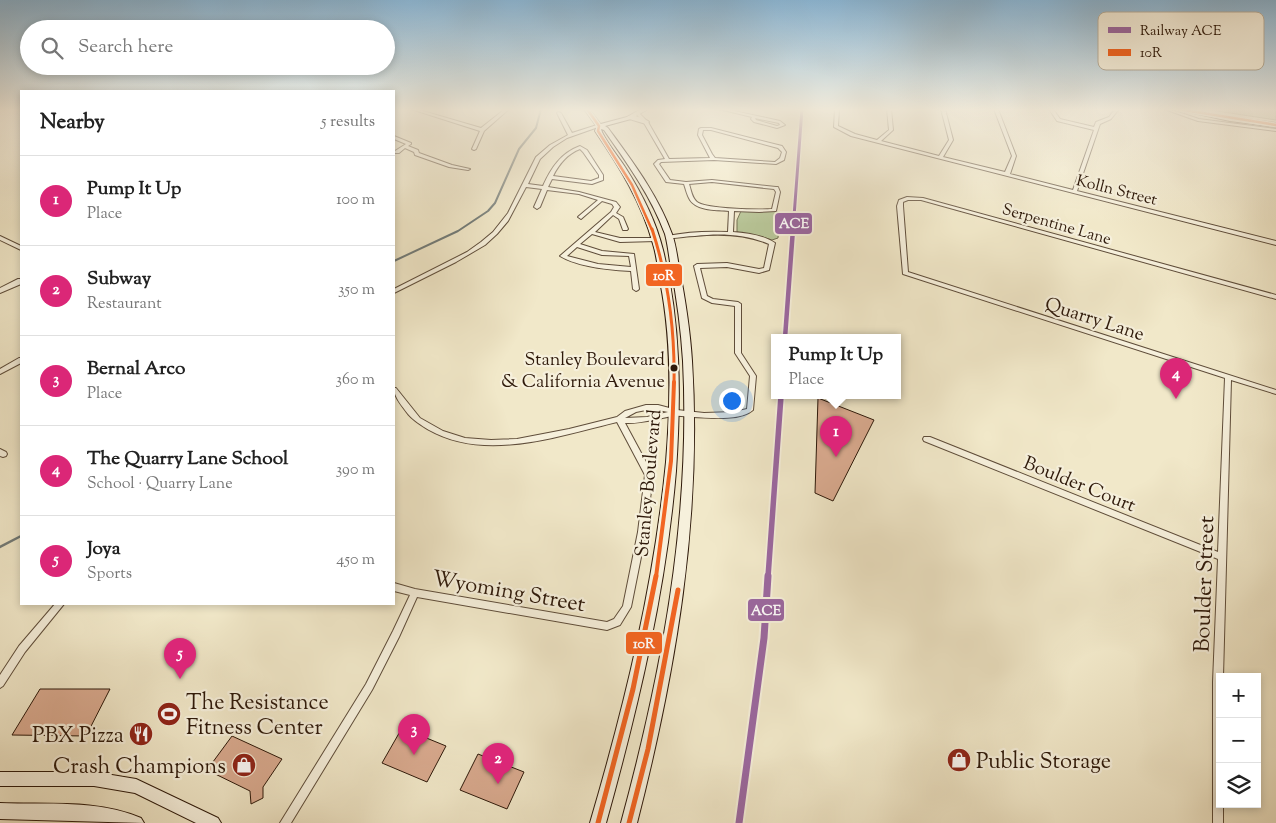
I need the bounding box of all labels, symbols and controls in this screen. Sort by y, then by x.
legend [1098,12,1264,70]
search box [20,20,395,75]
text: Railway ACE [1140,22,1222,42]
icon: search [38,34,66,62]
text: Search here [78,34,173,61]
text: 10R [1140,44,1162,64]
text: Nearby [40,108,105,138]
text: 5 results [321,111,375,134]
street label: Kolln Street [1074,170,1160,213]
text: Pump It Up [87,176,181,203]
text: 1 [53,189,59,212]
text: 100 m [336,189,375,212]
street label: Serpentine Lane [999,199,1114,252]
text: Place [87,203,122,226]
line badge: ACE [774,212,813,235]
text: ACE [779,215,810,235]
line badge: 10R [645,263,683,287]
text: Subway [87,266,151,293]
text: 10R [653,267,676,287]
text: 2 [52,279,60,302]
text: 350 m [338,279,375,302]
street label: Quarry Lane [1041,292,1148,349]
text: Restaurant [87,293,162,316]
popup [771,334,901,399]
text: Pump It Up [789,342,883,369]
place label: Stanley Boulevard & California Avenue [501,348,665,396]
text: Bernal Arco [87,356,185,383]
pin: 4 [1160,358,1192,399]
marker: Stanley Boulevard & California Avenue [669,363,679,373]
text: 3 [53,369,59,392]
text: 360 m [336,369,375,392]
text: Place [789,369,824,392]
text: Place [87,383,122,406]
your location [719,388,745,414]
street label: Stanley Boulevard [630,408,669,558]
pin: 1 [820,416,852,457]
text: The Quarry Lane School [87,446,288,473]
street label: Boulder Court [1019,451,1140,520]
text: 4 [52,459,60,482]
text: 390 m [336,459,375,482]
text: School · Quarry Lane [87,473,233,496]
street label: Boulder Street [1188,515,1224,653]
text: Joya [87,536,121,563]
text: 5 [53,549,59,572]
text: 450 m [336,549,375,572]
text: Sports [87,563,132,586]
street label: Wyoming Street [429,564,588,622]
line badge: ACE [747,598,785,622]
text: ACE [751,602,782,622]
line badge: 10R [625,631,663,655]
text: 10R [633,635,656,655]
pin: 5 [164,638,196,679]
map controls [1216,673,1261,808]
button: + [1216,673,1261,718]
place label: The Resistance Fitness Center [186,688,329,745]
sports icon: The Resistance Fitness Center [156,701,182,727]
pin: 3 [398,714,430,755]
button: − [1216,718,1261,763]
place label: PBX Pizza [32,721,124,753]
restaurant icon: PBX Pizza [128,721,154,747]
pin: 2 [482,743,514,784]
shop icon: Public Storage [946,747,972,773]
place label: Public Storage [976,747,1111,779]
place label: Crash Champions [53,752,226,784]
shop icon: Crash Champions [231,752,257,778]
button: layers [1216,763,1261,808]

